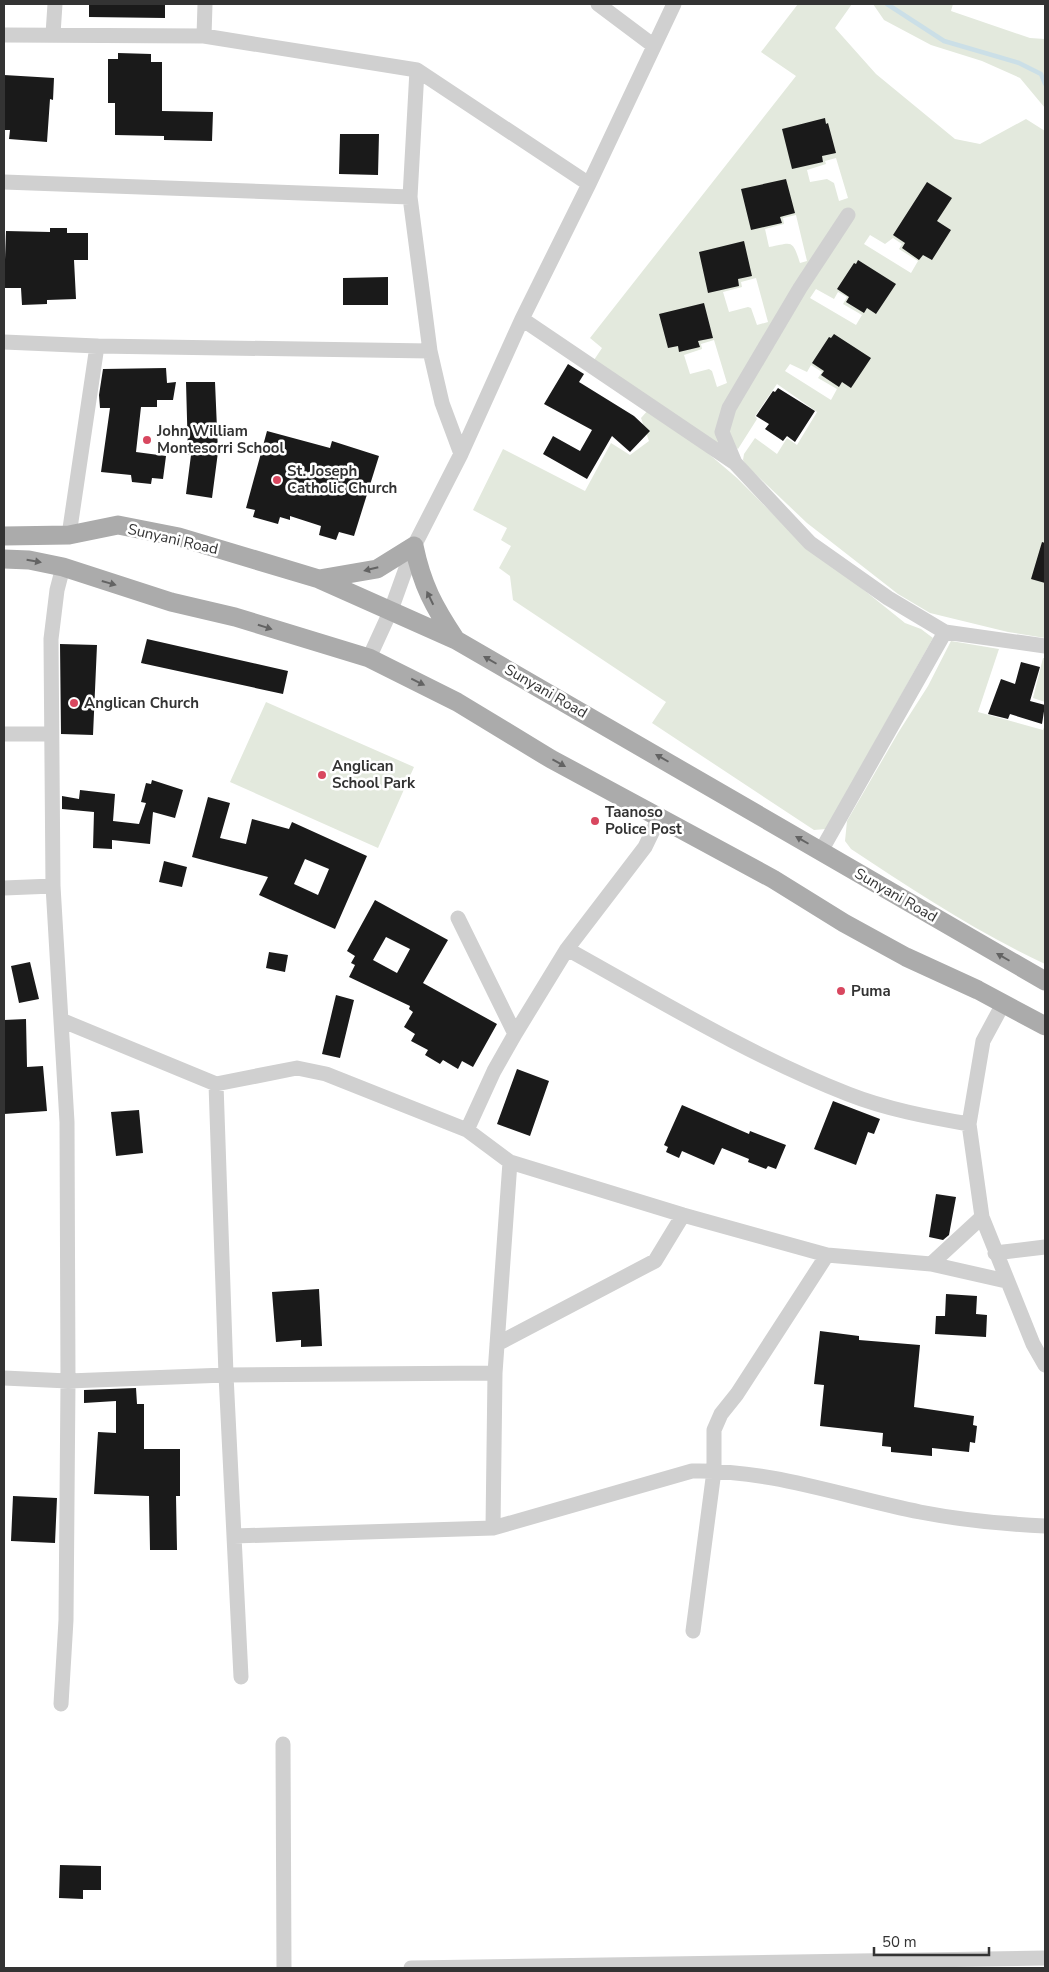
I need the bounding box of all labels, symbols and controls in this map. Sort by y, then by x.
place label: John William Montesorri School [156,421,284,458]
marker: John William Montesorri School [141,434,153,446]
place label: St. Joseph Catholic Church [287,461,397,498]
marker: St. Joseph Catholic Church [271,474,283,486]
street label: Sunyani Road [126,519,220,559]
one-way arrow [26,558,42,566]
one-way arrow [364,565,379,573]
one-way arrow [101,579,117,587]
one-way arrow [426,591,434,605]
one-way arrow [258,623,273,631]
one-way arrow [484,655,497,664]
street label: Sunyani Road [501,659,591,723]
one-way arrow [410,678,425,686]
place label: Anglican Church [84,693,199,713]
marker: Anglican Church [68,697,80,709]
one-way arrow [655,754,668,763]
place label: Anglican School Park [332,756,416,793]
one-way arrow [551,759,566,767]
marker: Anglican School Park [316,769,328,781]
place label: Taanoso Police Post [605,802,682,839]
marker: Taanoso Police Post [589,815,601,827]
one-way arrow [795,836,808,845]
street label: Sunyani Road [851,863,941,927]
one-way arrow [996,952,1010,961]
place label: Puma [851,981,891,1001]
marker: Puma [835,985,847,997]
scale bar [874,1924,989,1956]
text: 50 m [882,1932,917,1952]

